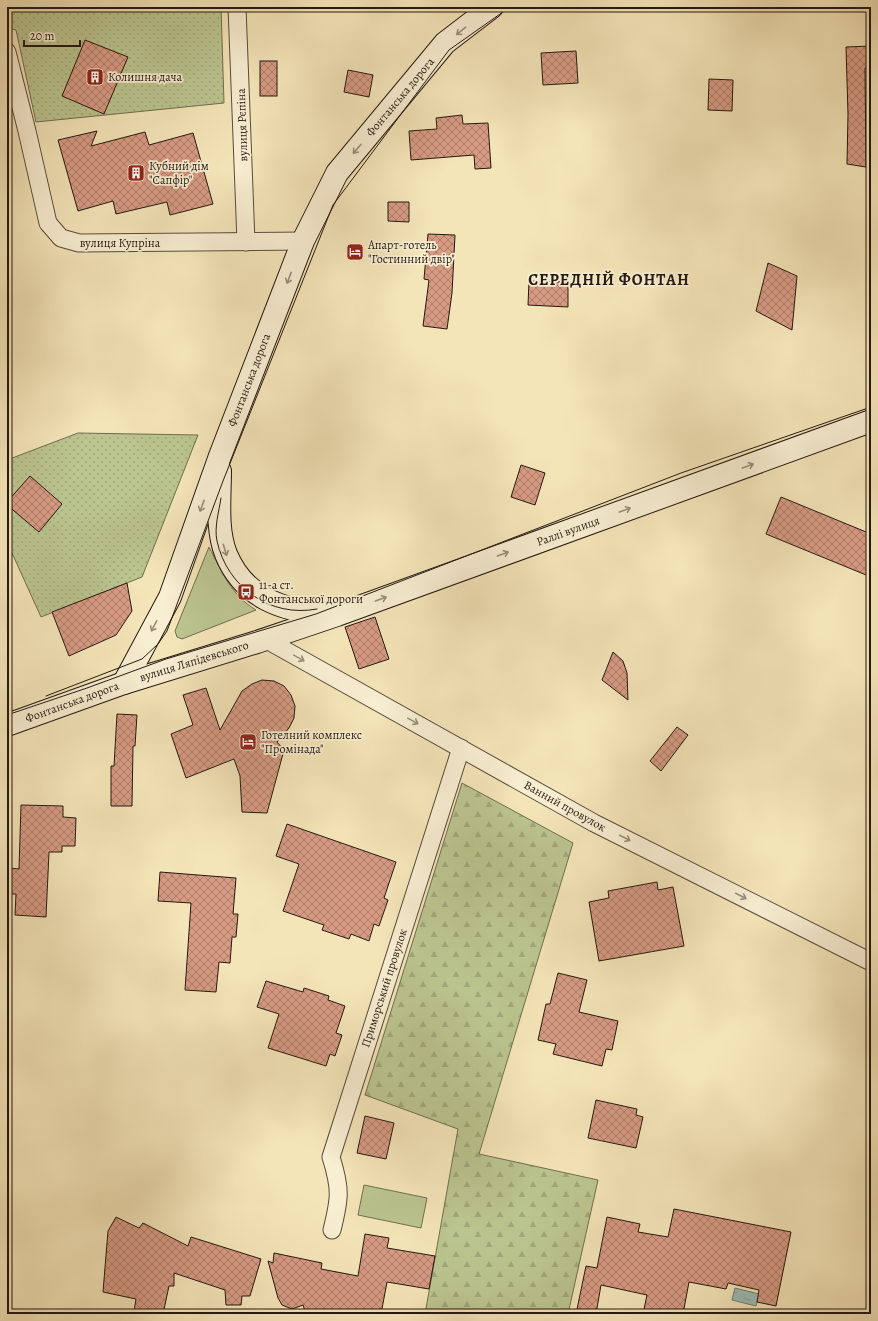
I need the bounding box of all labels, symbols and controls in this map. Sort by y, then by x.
scale bar [24,22,80,48]
one-way arrow [455,26,466,35]
text: 20 m [30,28,54,44]
street label: Фонтанська дорога [362,54,438,140]
building icon: Колишня дача [85,67,105,87]
place label: Колишня дача [108,69,183,85]
street label: вулиця Рєпіна [233,88,251,162]
one-way arrow [352,144,361,155]
place label: Кубний дім "Сапфір" [149,158,209,188]
building icon: Кубний дім "Сапфір" [126,163,146,183]
street label: вулиця Купріна [80,235,161,251]
place label: Апарт-готель "Гостинний двір" [367,237,455,267]
hotel icon: Апарт-готель "Гостинний двір" [345,242,365,262]
district label: СЕРЕДНІЙ ФОНТАН [528,269,690,291]
one-way arrow [284,271,292,283]
street label: Фонтанська дорога [224,331,274,429]
one-way arrow [741,461,753,469]
one-way arrow [197,499,205,511]
one-way arrow [619,506,632,513]
street label: Раллі вулиця [534,512,602,550]
one-way arrow [222,544,230,557]
one-way arrow [497,550,509,558]
place label: 11-а ст. Фонтанської дороги [259,577,363,607]
bus stop icon: 11-а ст. Фонтанської дороги [236,582,256,602]
one-way arrow [375,594,387,602]
one-way arrow [150,620,158,632]
street label: вулиця Ляпідевського [137,637,251,685]
one-way arrow [293,655,305,663]
street label: Фонтанська дорога [23,677,121,726]
one-way arrow [407,718,419,726]
place label: Готелний комплекс "Промінада" [261,727,362,757]
hotel icon: Готелний комплекс "Промінада" [238,732,258,752]
street label: Ванний провулок [521,777,609,835]
one-way arrow [618,835,630,842]
one-way arrow [735,893,747,901]
street label: Приморський провулок [357,927,411,1049]

